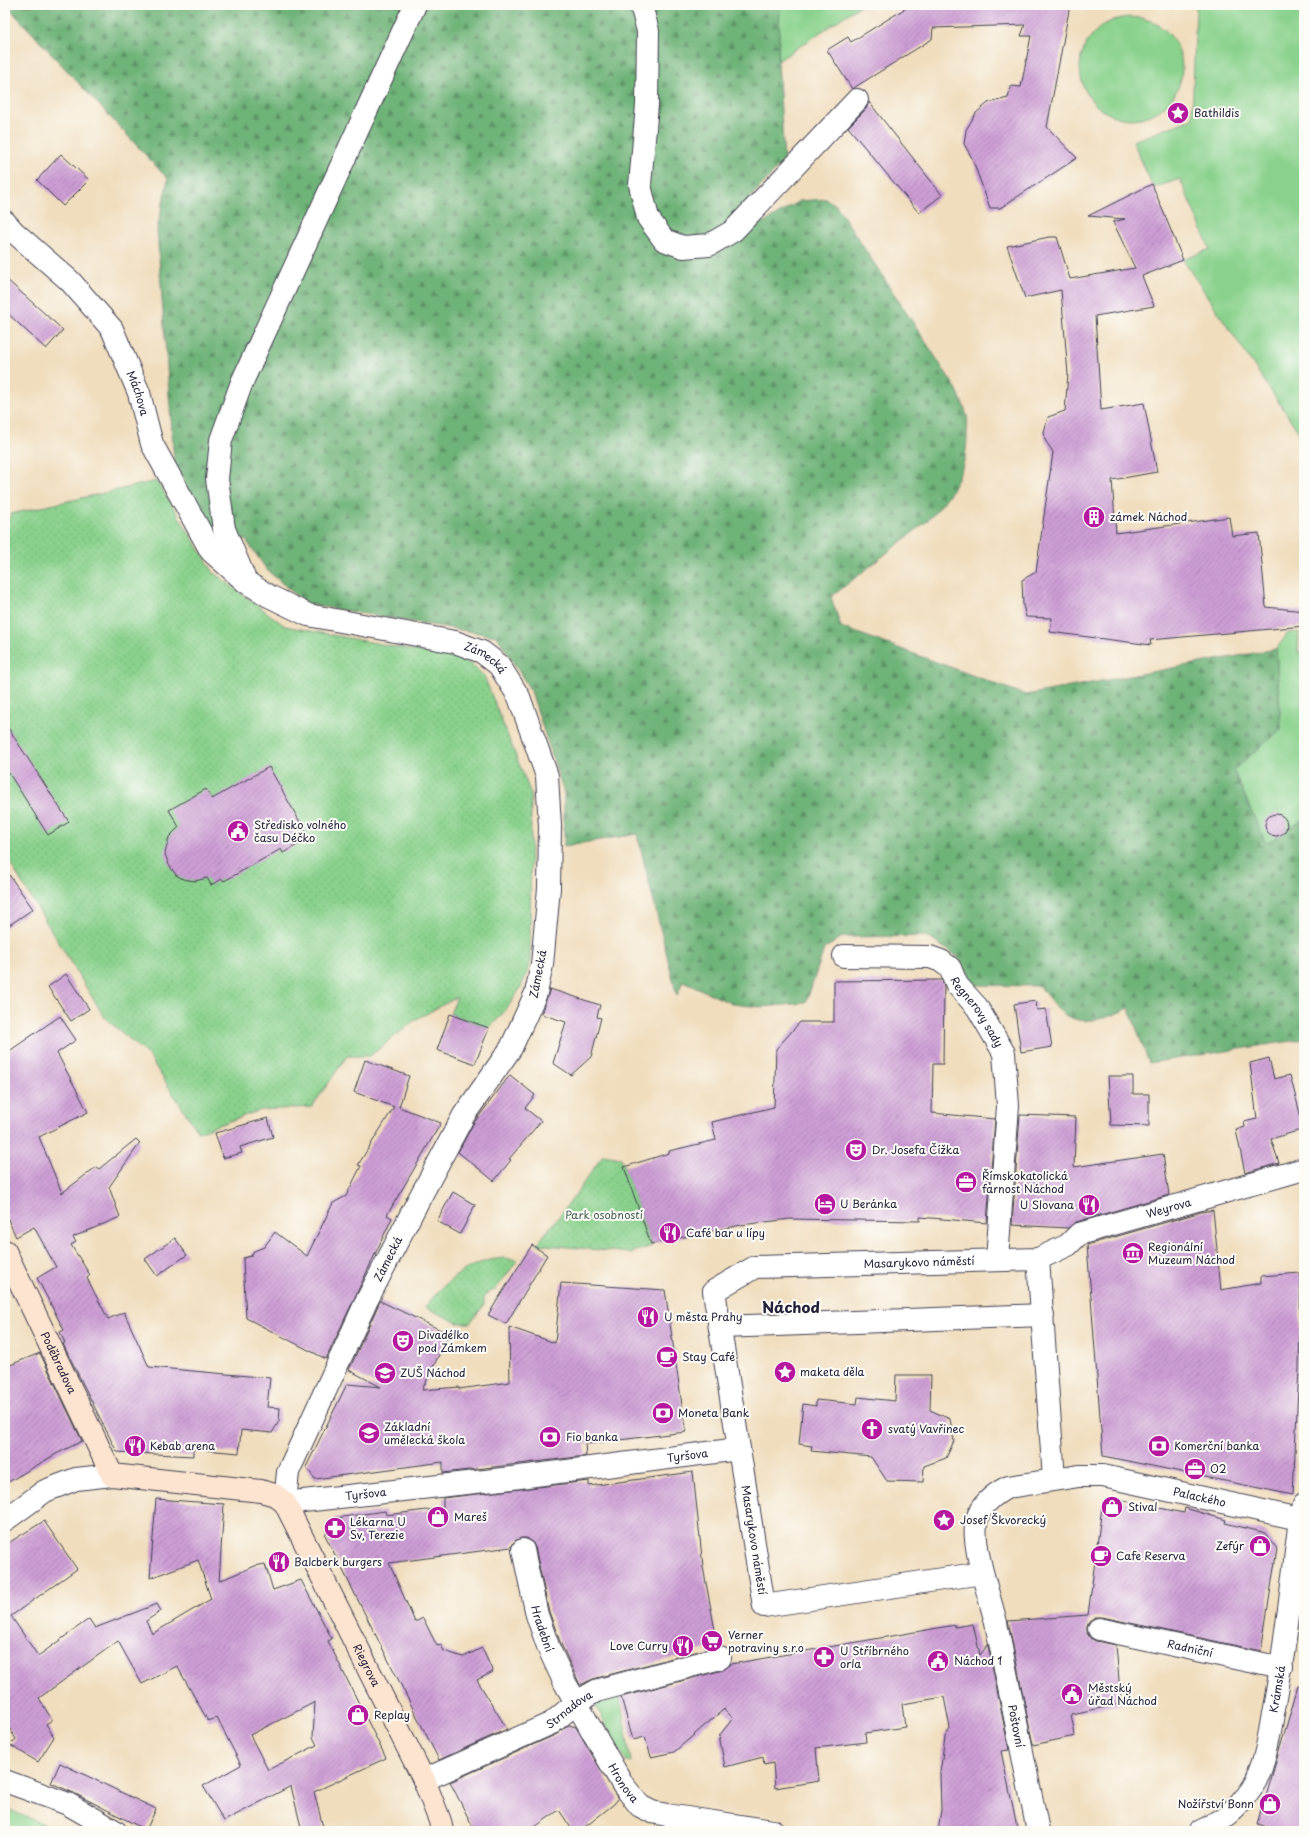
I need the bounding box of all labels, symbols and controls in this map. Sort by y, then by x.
place icon: Bathildis [1165,100,1191,126]
place label: Bathildis [1194,104,1239,121]
street label: Máchova [123,368,154,418]
building icon: zámek Náchod [1081,504,1107,530]
place label: zámek Náchod [1110,508,1187,525]
street label: Zámecká [462,637,511,677]
place label: Středisko volného času Déčko [254,816,346,846]
public building icon: Středisko volného času Déčko [225,818,251,844]
street label: Zámecká [525,948,551,999]
street label: Regnerovy sady [947,974,1008,1050]
theatre icon: Dr. Josefa Čížka [843,1137,869,1163]
place label: Dr. Josefa Čížka [872,1141,960,1158]
place label: Římskokatolická farnost Náchod [982,1167,1068,1197]
office icon: Římskokatolická farnost Náchod [953,1169,979,1195]
hotel icon: U Beránka [812,1191,838,1217]
restaurant icon: U Slovana [1076,1192,1102,1218]
street label: Weyrova [1144,1193,1193,1222]
place label: U Beránka [840,1195,897,1212]
place label: U Slovana [1020,1196,1074,1213]
park label: Park osobností [565,1206,643,1223]
restaurant icon: Café bar u lípy [657,1220,683,1246]
place label: Café bar u lípy [686,1224,765,1241]
street label: Zámecká [369,1233,406,1284]
place label: Regionální Muzeum Náchod [1148,1238,1235,1268]
museum icon: Regionální Muzeum Náchod [1120,1240,1146,1266]
street label: Masarykovo náměstí [863,1252,975,1272]
district label: Náchod [762,1295,820,1318]
restaurant icon: U města Prahy [635,1304,661,1330]
place label: U města Prahy [664,1308,742,1325]
place label: Divadélko pod Zámkem [418,1326,487,1356]
theatre icon: Divadélko pod Zámkem [390,1328,416,1354]
street label: Poděbradova [37,1329,81,1397]
cafe icon: Stay Café [654,1344,680,1370]
place label: Stay Café [682,1348,735,1365]
place icon: maketa děla [772,1359,798,1385]
school or university icon: ZUŠ Náchod [372,1360,398,1386]
place label: maketa děla [800,1363,864,1380]
place label: ZUŠ Náchod [400,1364,466,1381]
bank icon: Moneta Bank [650,1400,676,1426]
place label: Moneta Bank [678,1404,750,1421]
church icon: svatý Vavřinec [859,1416,885,1442]
place label: Základní umělecká škola [384,1418,465,1448]
school or university icon: Základní umělecká škola [356,1420,382,1446]
place label: svatý Vavřinec [888,1420,965,1437]
bank icon: Fio banka [537,1424,563,1450]
place label: Fio banka [566,1428,618,1445]
restaurant icon: Kebab arena [122,1433,148,1459]
bank icon: Komerční banka [1146,1433,1172,1459]
place label: Kebab arena [150,1437,215,1454]
place label: Komerční banka [1174,1437,1260,1454]
street label: Tyršova [666,1444,709,1466]
office icon: O2 [1182,1456,1208,1482]
place label: O2 [1210,1460,1227,1477]
street label: Tyršova [344,1483,387,1504]
street label: Palackého [1171,1483,1228,1511]
street label: Masarykovo náměstí [737,1484,772,1596]
shop icon: Stival [1099,1494,1125,1520]
place label: Stival [1128,1498,1158,1515]
shop icon: Mareš [425,1504,451,1530]
place icon: Josef Škvorecký [931,1507,957,1533]
place label: Mareš [454,1508,487,1525]
place label: Josef Škvorecký [960,1511,1046,1528]
place label: Lékarna U Sv, Terezie [350,1513,406,1543]
pharmacy icon: Lékarna U Sv, Terezie [322,1515,348,1541]
shop icon: Zefýr [1247,1533,1273,1559]
place label: Zefýr [1216,1537,1245,1554]
cafe icon: Cafe Reserva [1088,1543,1114,1569]
place label: Cafe Reserva [1116,1547,1186,1564]
restaurant icon: Balcberk burgers [266,1549,292,1575]
place label: Balcberk burgers [294,1553,382,1570]
street label: Hradební [527,1604,558,1655]
place label: Verner potraviny s.r.o [728,1626,804,1656]
supermarket icon: Verner potraviny s.r.o [699,1628,725,1654]
restaurant icon: Love Curry [670,1633,696,1659]
street label: Radniční [1166,1635,1215,1661]
place label: Love Curry [610,1637,668,1654]
street label: Riegrova [349,1641,385,1690]
place label: U Stříbrného orla [840,1642,909,1672]
pharmacy icon: U Stříbrného orla [811,1644,837,1670]
public building icon: Náchod 1 [925,1648,951,1674]
place label: Náchod 1 [954,1652,1002,1669]
street label: Krámská [1264,1664,1289,1714]
place label: Městský úřad Náchod [1088,1679,1157,1709]
public building icon: Městský úřad Náchod [1059,1681,1085,1707]
street label: Strnadova [543,1686,596,1733]
shop icon: Replay [345,1702,371,1728]
street label: Poštovní [1004,1703,1029,1749]
place label: Replay [374,1706,410,1723]
street label: Hronova [604,1760,643,1806]
shop icon: Nožířství Bonn [1257,1791,1283,1817]
place label: Nožířství Bonn [1178,1795,1254,1812]

